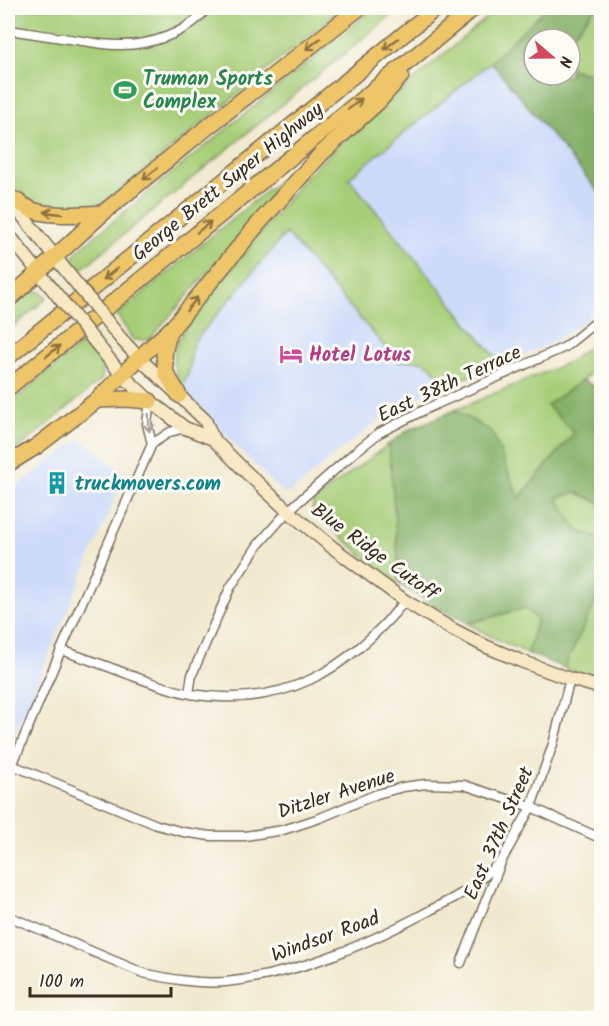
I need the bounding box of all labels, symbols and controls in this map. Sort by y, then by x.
north arrow [522,27,582,87]
one-way arrow [305,37,321,50]
one-way arrow [383,38,399,51]
text: N [551,53,578,71]
place label: Truman Sports Complex [143,64,273,119]
sports icon: Truman Sports Complex [112,77,138,103]
street label: George Brett Super Highway [125,94,332,270]
one-way arrow [347,98,363,111]
one-way arrow [142,168,158,181]
one-way arrow [44,207,64,218]
one-way arrow [196,221,212,234]
one-way arrow [103,267,118,281]
one-way arrow [185,297,199,312]
street label: East 38th Terrace [373,337,527,432]
place label: Hotel Lotus [309,340,412,372]
hotel icon: Hotel Lotus [278,341,304,367]
one-way arrow [45,344,61,357]
one-way arrow [143,413,155,432]
place label: truckmovers.com [75,469,221,501]
building icon: truckmovers.com [44,470,70,496]
street label: Blue Ridge Cutoff [303,495,446,611]
street label: Ditzler Avenue [274,761,399,829]
street label: East 37th Street [456,762,544,906]
street label: Windsor Road [267,903,385,972]
scale bar [30,960,171,998]
text: 100 m [39,968,84,997]

